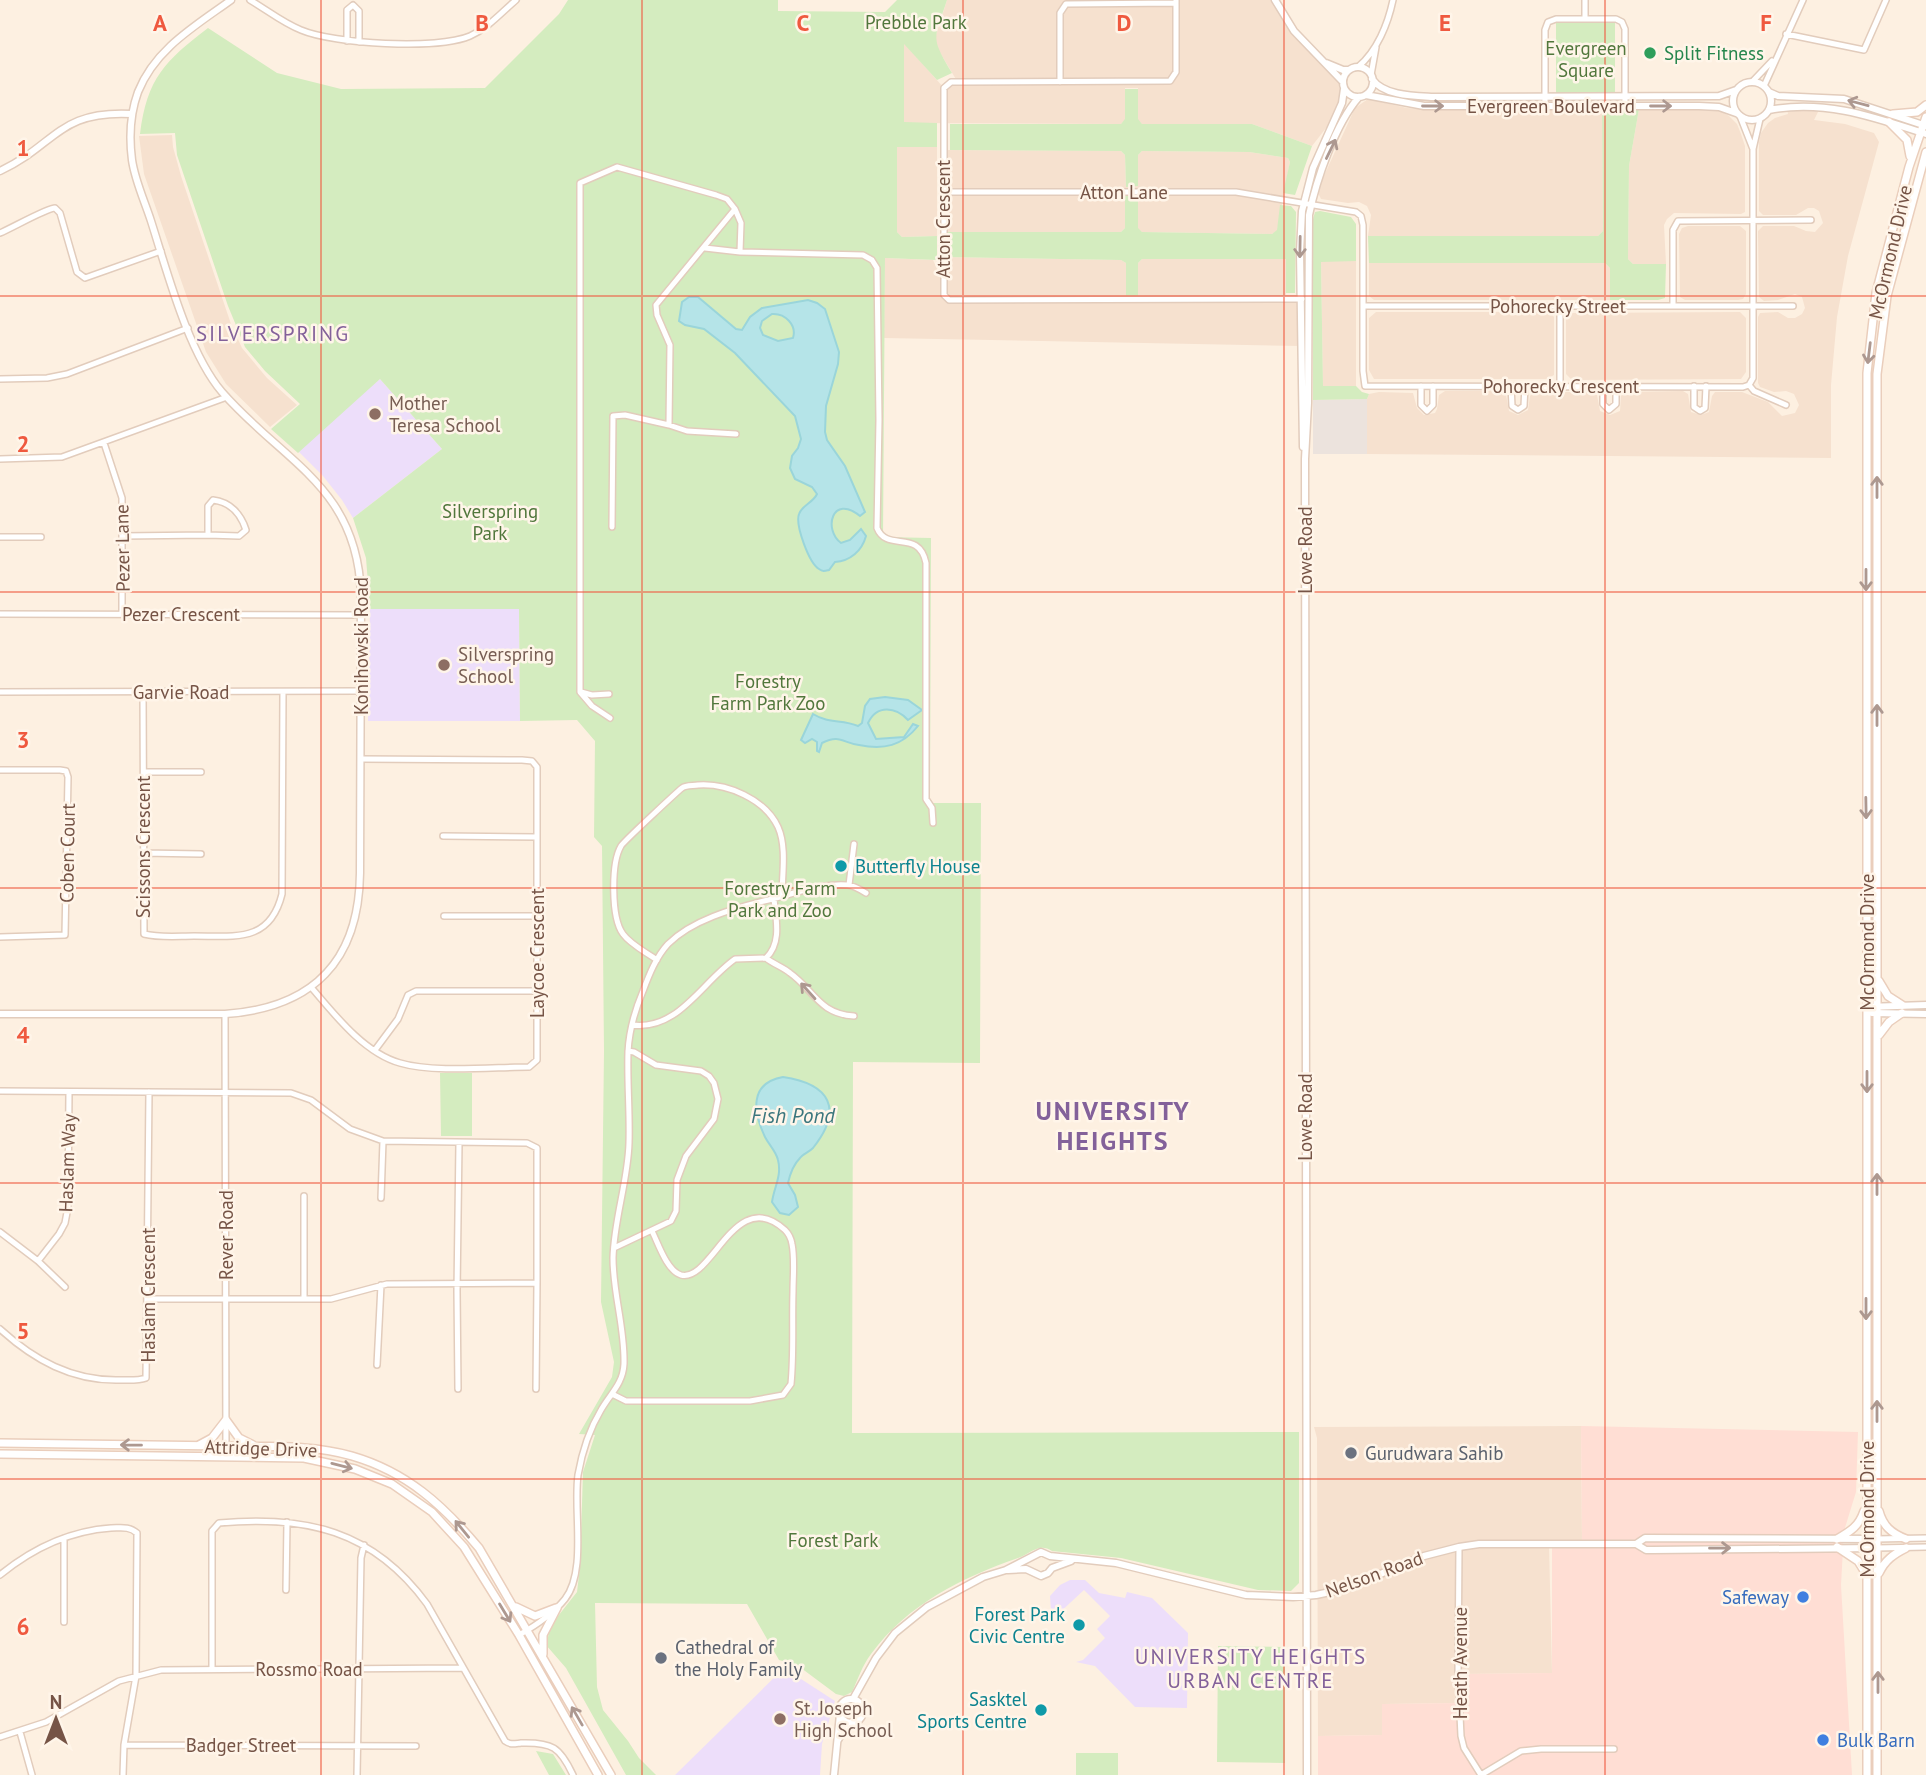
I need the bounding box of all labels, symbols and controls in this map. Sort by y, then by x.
text: A [153,8,167,37]
text: B [475,8,489,37]
text: C [797,8,810,37]
text: D [1117,8,1131,37]
text: E [1439,8,1451,37]
text: F [1760,8,1772,37]
park label: Prebble Park [865,10,967,34]
park label: Evergreen Square [1545,36,1627,82]
place label: Split Fitness [1664,41,1764,65]
marker: Split Fitness [1642,45,1658,61]
street label: Evergreen Boulevard [1467,94,1635,118]
one-way arrow [1848,96,1870,109]
one-way arrow [1421,99,1444,113]
one-way arrow [1649,99,1672,113]
text: 1 [16,133,30,162]
one-way arrow [1325,139,1338,160]
street label: Atton Crescent [931,159,955,278]
street label: Atton Lane [1080,180,1168,204]
street label: McOrmond Drive [1863,183,1917,321]
one-way arrow [1293,235,1307,258]
street label: Pohorecky Street [1490,294,1627,318]
district label: SILVERSPRING [196,320,350,347]
one-way arrow [1863,341,1876,364]
street label: Pohorecky Crescent [1483,374,1640,398]
place label: Mother Teresa School [389,391,501,437]
marker: Mother Teresa School [367,406,383,422]
text: 2 [16,429,30,458]
one-way arrow [1870,476,1884,499]
park label: Silverspring Park [442,499,538,545]
street label: Pezer Lane [109,504,135,592]
street label: Lowe Road [1293,506,1317,594]
one-way arrow [1859,568,1873,591]
street label: Konihowski Road [349,577,373,715]
street label: Pezer Crescent [122,602,241,626]
place label: Silverspring School [458,642,554,688]
marker: Silverspring School [436,657,452,673]
park label: Forestry Farm Park Zoo [711,669,826,715]
street label: Garvie Road [133,680,229,704]
one-way arrow [1870,704,1884,727]
text: 3 [16,725,30,754]
street label: Scissons Crescent [131,775,155,918]
one-way arrow [1860,796,1873,819]
street label: Coben Court [54,802,80,903]
place label: Butterfly House [855,854,980,878]
marker: Butterfly House [833,858,849,874]
street label: McOrmond Drive [1855,874,1879,1010]
park label: Forestry Farm Park and Zoo [724,876,836,922]
street label: Laycoe Crescent [525,888,549,1018]
one-way arrow [800,982,816,1000]
text: 4 [16,1020,30,1049]
one-way arrow [1860,1070,1874,1093]
street label: Lowe Road [1293,1073,1317,1161]
district label: UNIVERSITY HEIGHTS [1035,1094,1191,1157]
water label: Fish Pond [751,1102,836,1129]
street label: Haslam Way [53,1113,81,1213]
one-way arrow [1870,1172,1884,1195]
street label: Rever Road [214,1190,238,1280]
street label: Haslam Crescent [136,1227,160,1362]
one-way arrow [1859,1297,1873,1320]
text: 5 [16,1316,30,1345]
one-way arrow [1870,1400,1884,1423]
street label: Attridge Drive [204,1434,318,1462]
one-way arrow [119,1438,142,1452]
place label: Gurudwara Sahib [1365,1441,1503,1465]
street label: McOrmond Drive [1855,1441,1879,1577]
marker: Gurudwara Sahib [1343,1445,1359,1461]
one-way arrow [330,1460,353,1473]
one-way arrow [455,1520,470,1538]
park label: Forest Park [788,1528,878,1552]
one-way arrow [1708,1541,1731,1555]
street label: Nelson Road [1322,1545,1426,1603]
place label: Safeway [1722,1585,1789,1609]
marker: Safeway [1795,1589,1811,1605]
place label: Forest Park Civic Centre [969,1602,1065,1648]
one-way arrow [499,1603,513,1623]
street label: Heath Avenue [1448,1607,1472,1719]
text: 6 [16,1612,30,1641]
marker: Forest Park Civic Centre [1071,1617,1087,1633]
place label: Cathedral of the Holy Family [675,1635,803,1681]
district label: UNIVERSITY HEIGHTS URBAN CENTRE [1135,1643,1367,1694]
marker: Cathedral of the Holy Family [653,1650,669,1666]
street label: Rossmo Road [255,1657,363,1681]
one-way arrow [1871,1671,1884,1694]
north arrow [21,1684,91,1754]
place label: Sasktel Sports Centre [917,1687,1027,1733]
text: N [50,1690,62,1714]
place label: St. Joseph High School [794,1696,893,1742]
marker: Sasktel Sports Centre [1033,1702,1049,1718]
one-way arrow [570,1707,584,1727]
marker: St. Joseph High School [772,1711,788,1727]
place label: Bulk Barn [1837,1728,1915,1752]
marker: Bulk Barn [1815,1732,1831,1748]
street label: Badger Street [186,1733,297,1757]

